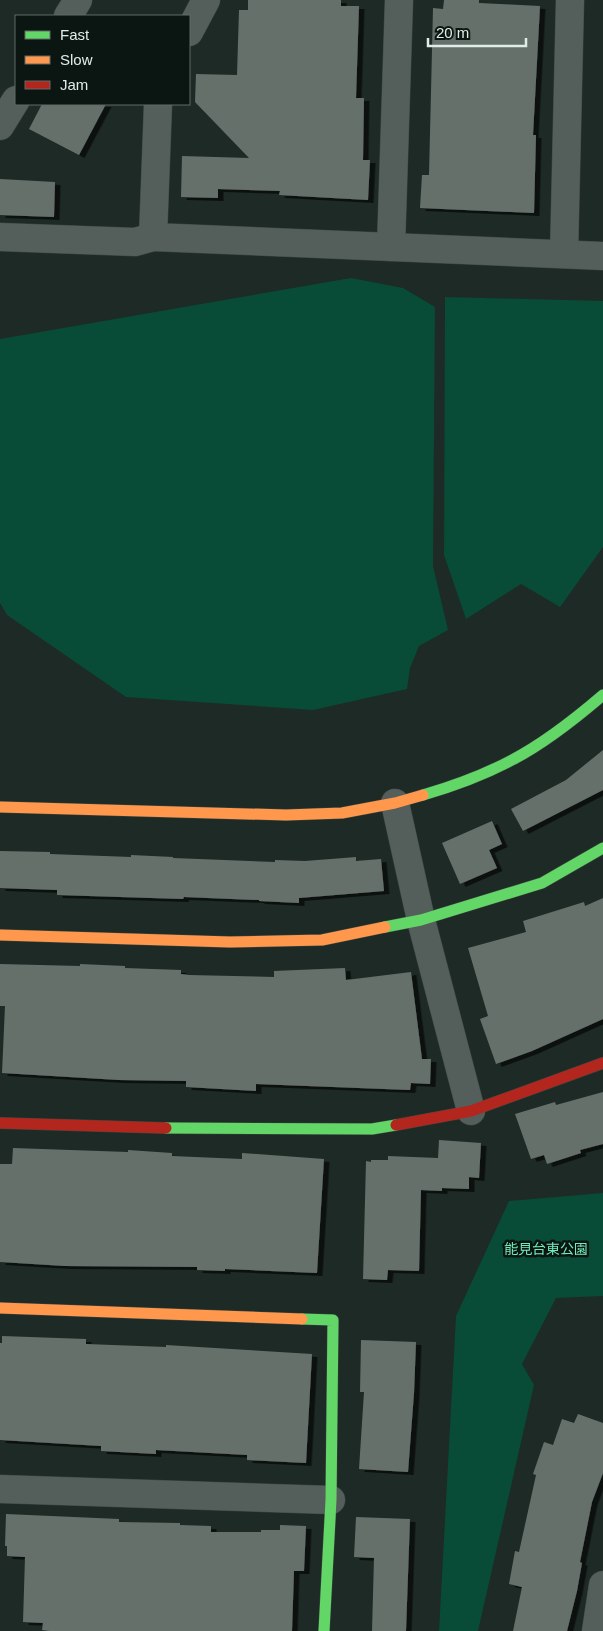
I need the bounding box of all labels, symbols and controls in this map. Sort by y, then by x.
legend [15,15,190,105]
scale bar [428,15,526,47]
text: 20 m [436,24,469,41]
text: Fast [60,26,90,43]
text: Slow [60,51,93,68]
text: Jam [60,76,88,93]
park label: 能見台東公園 [504,1241,588,1257]

